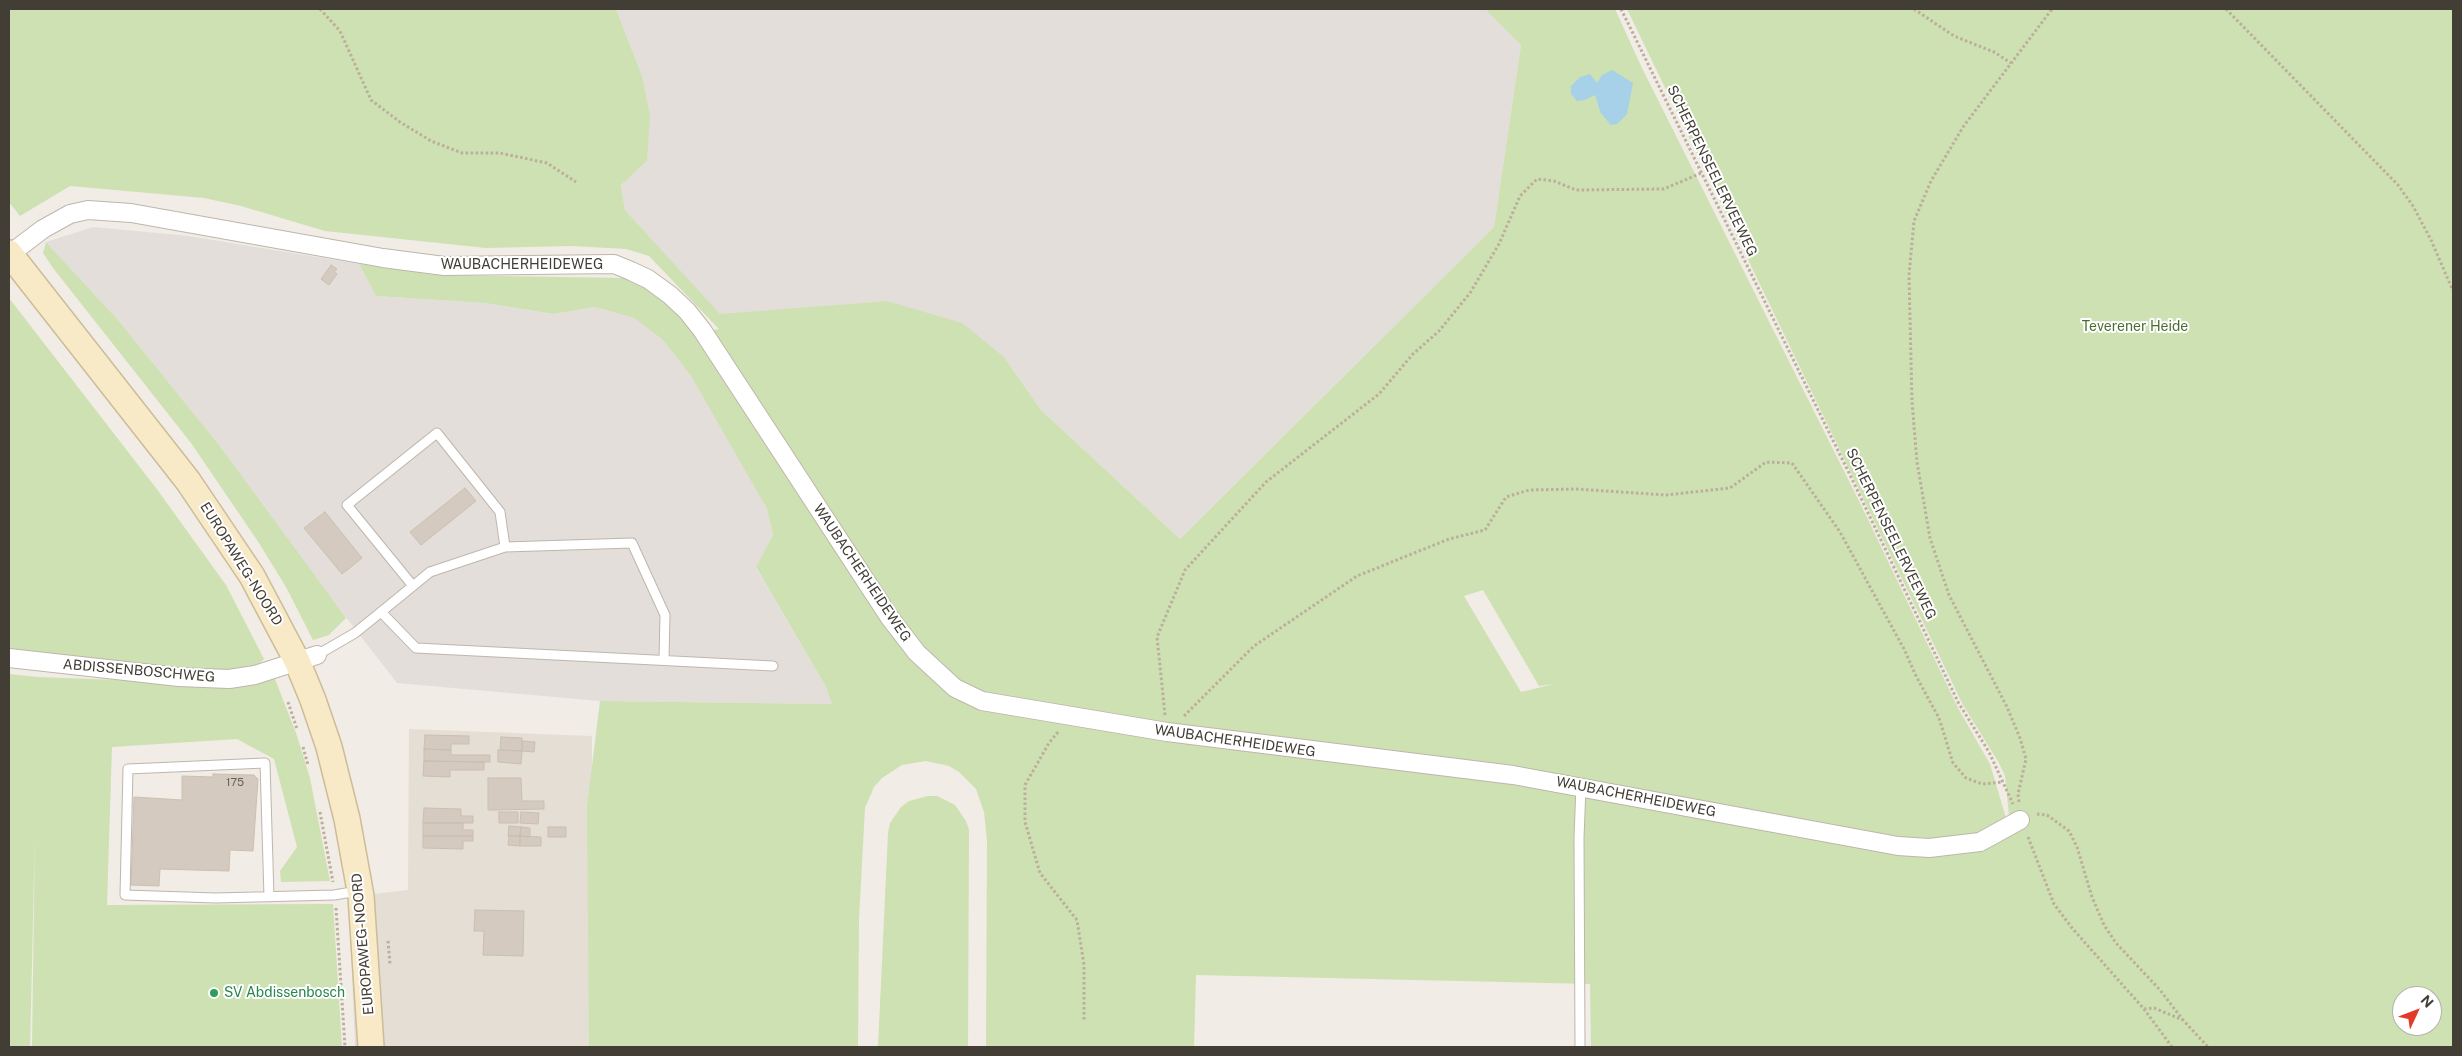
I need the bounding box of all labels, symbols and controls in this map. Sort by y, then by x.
street label: SCHERPENSEELERVEEWEG [1663,83,1761,259]
street label: WAUBACHERHEIDEWEG [441,257,603,273]
park label: Teverener Heide [2082,319,2188,335]
street label: SCHERPENSEELERVEEWEG [1842,446,1940,622]
street label: EUROPAWEG-NOORD [196,499,286,629]
street label: WAUBACHERHEIDEWEG [810,501,914,645]
street label: ABDISSENBOSCHWEG [62,656,216,686]
street label: WAUBACHERHEIDEWEG [1153,721,1317,761]
street label: WAUBACHERHEIDEWEG [1555,773,1717,821]
house number: 175 [226,776,244,790]
street label: EUROPAWEG-NOORD [348,872,378,1016]
place label: SV Abdissenbosch [224,985,345,1001]
north arrow [2392,986,2442,1036]
marker: SV Abdissenbosch [208,987,220,999]
text: N [2418,992,2437,1011]

